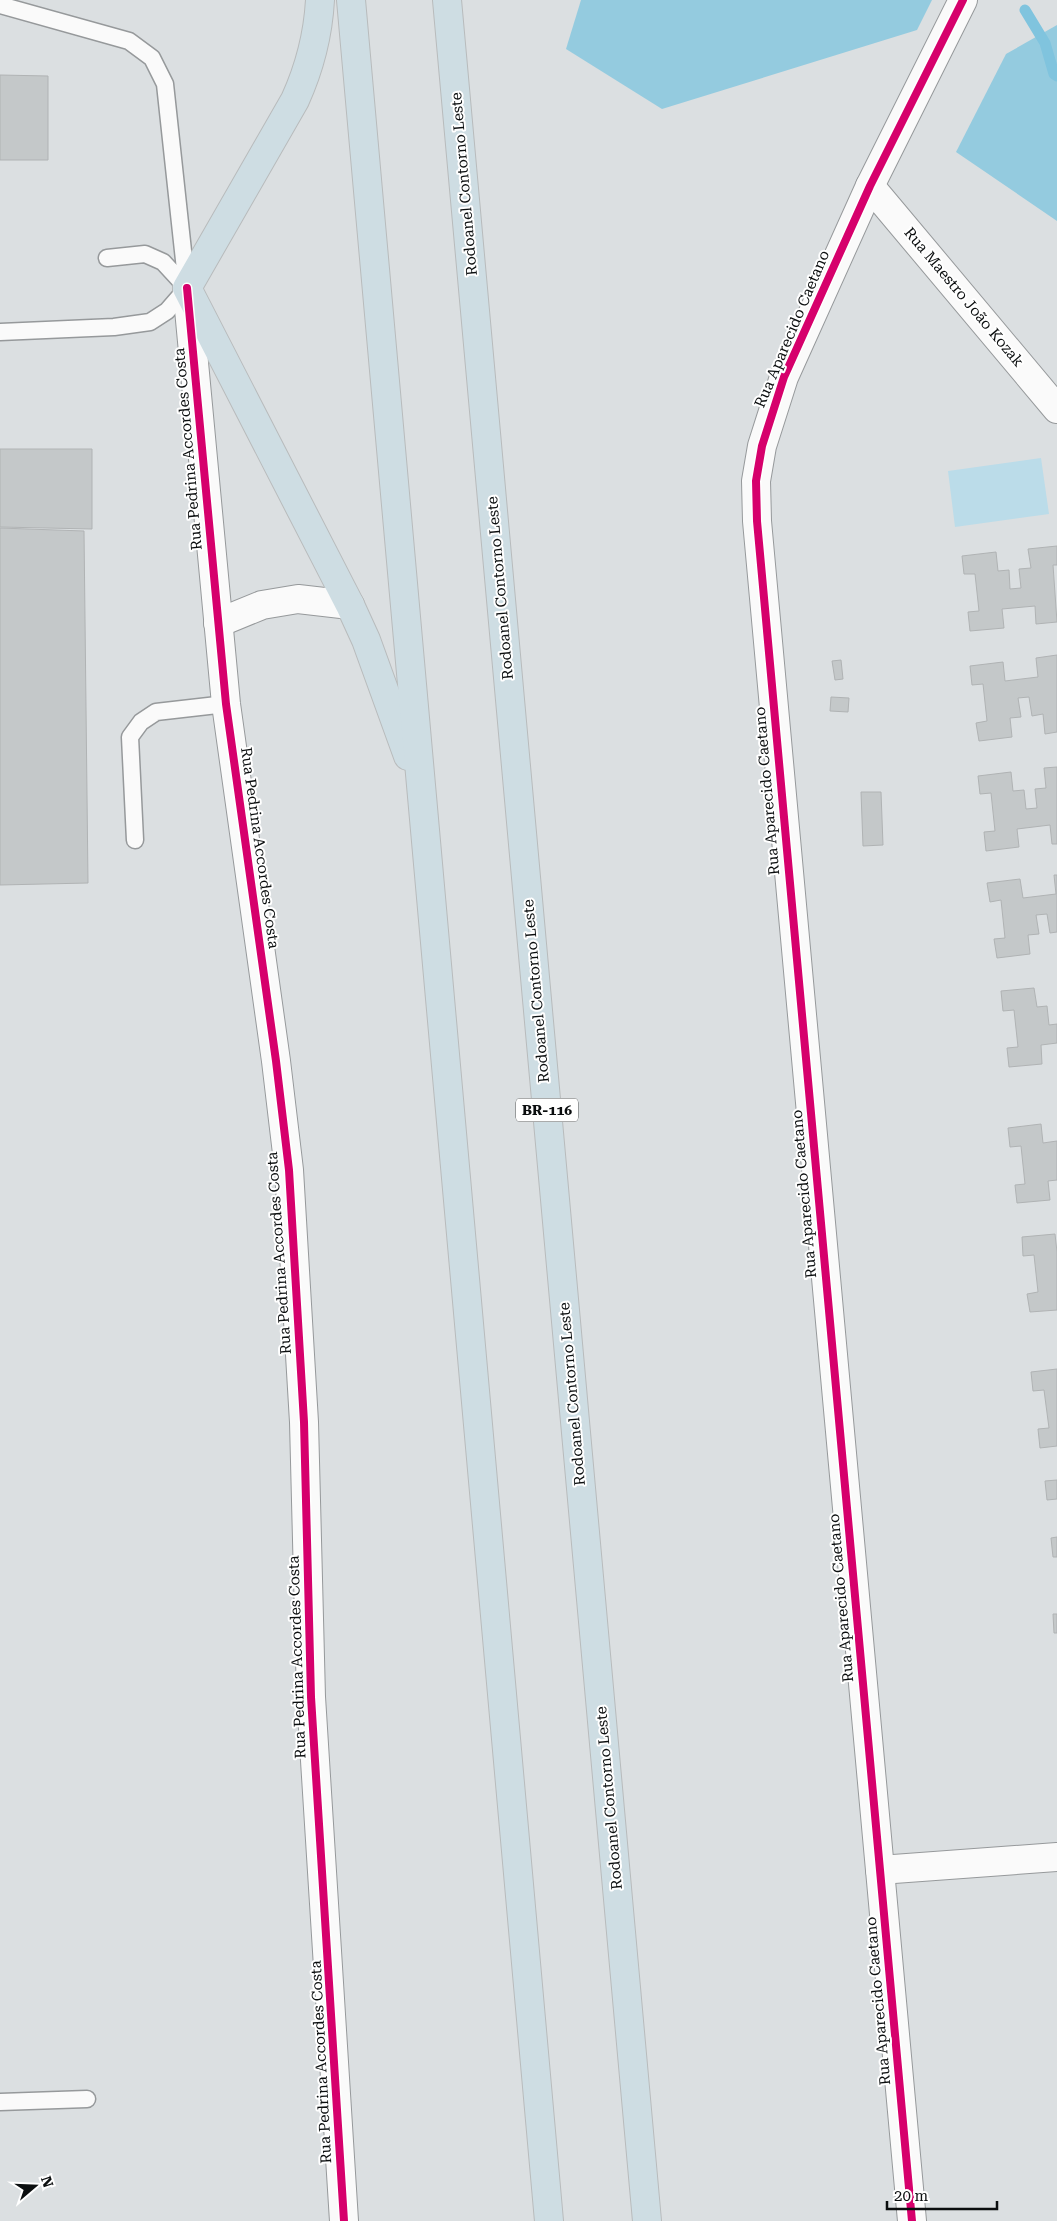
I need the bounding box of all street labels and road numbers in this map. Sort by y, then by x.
street label: Rodoanel Contorno Leste [447,92,481,276]
street label: Rua Maestro João Kozak [900,224,1028,371]
street label: Rua Aparecido Caetano [751,248,833,410]
street label: Rua Pedrina Accordes Costa [170,347,206,551]
street label: Rodoanel Contorno Leste [483,496,517,680]
street label: Rua Aparecido Caetano [751,706,783,876]
street label: Rua Pedrina Accordes Costa [237,746,283,950]
street label: Rodoanel Contorno Leste [519,899,553,1083]
road number: BR-116 [516,1098,578,1122]
street label: Rua Aparecido Caetano [788,1109,820,1279]
street label: Rua Pedrina Accordes Costa [263,1151,295,1355]
street label: Rodoanel Contorno Leste [555,1302,589,1486]
street label: Rua Aparecido Caetano [825,1513,857,1683]
street label: Rua Pedrina Accordes Costa [284,1555,310,1759]
street label: Rodoanel Contorno Leste [592,1706,626,1890]
street label: Rua Aparecido Caetano [862,1916,894,2086]
street label: Rua Pedrina Accordes Costa [307,1960,335,2164]

